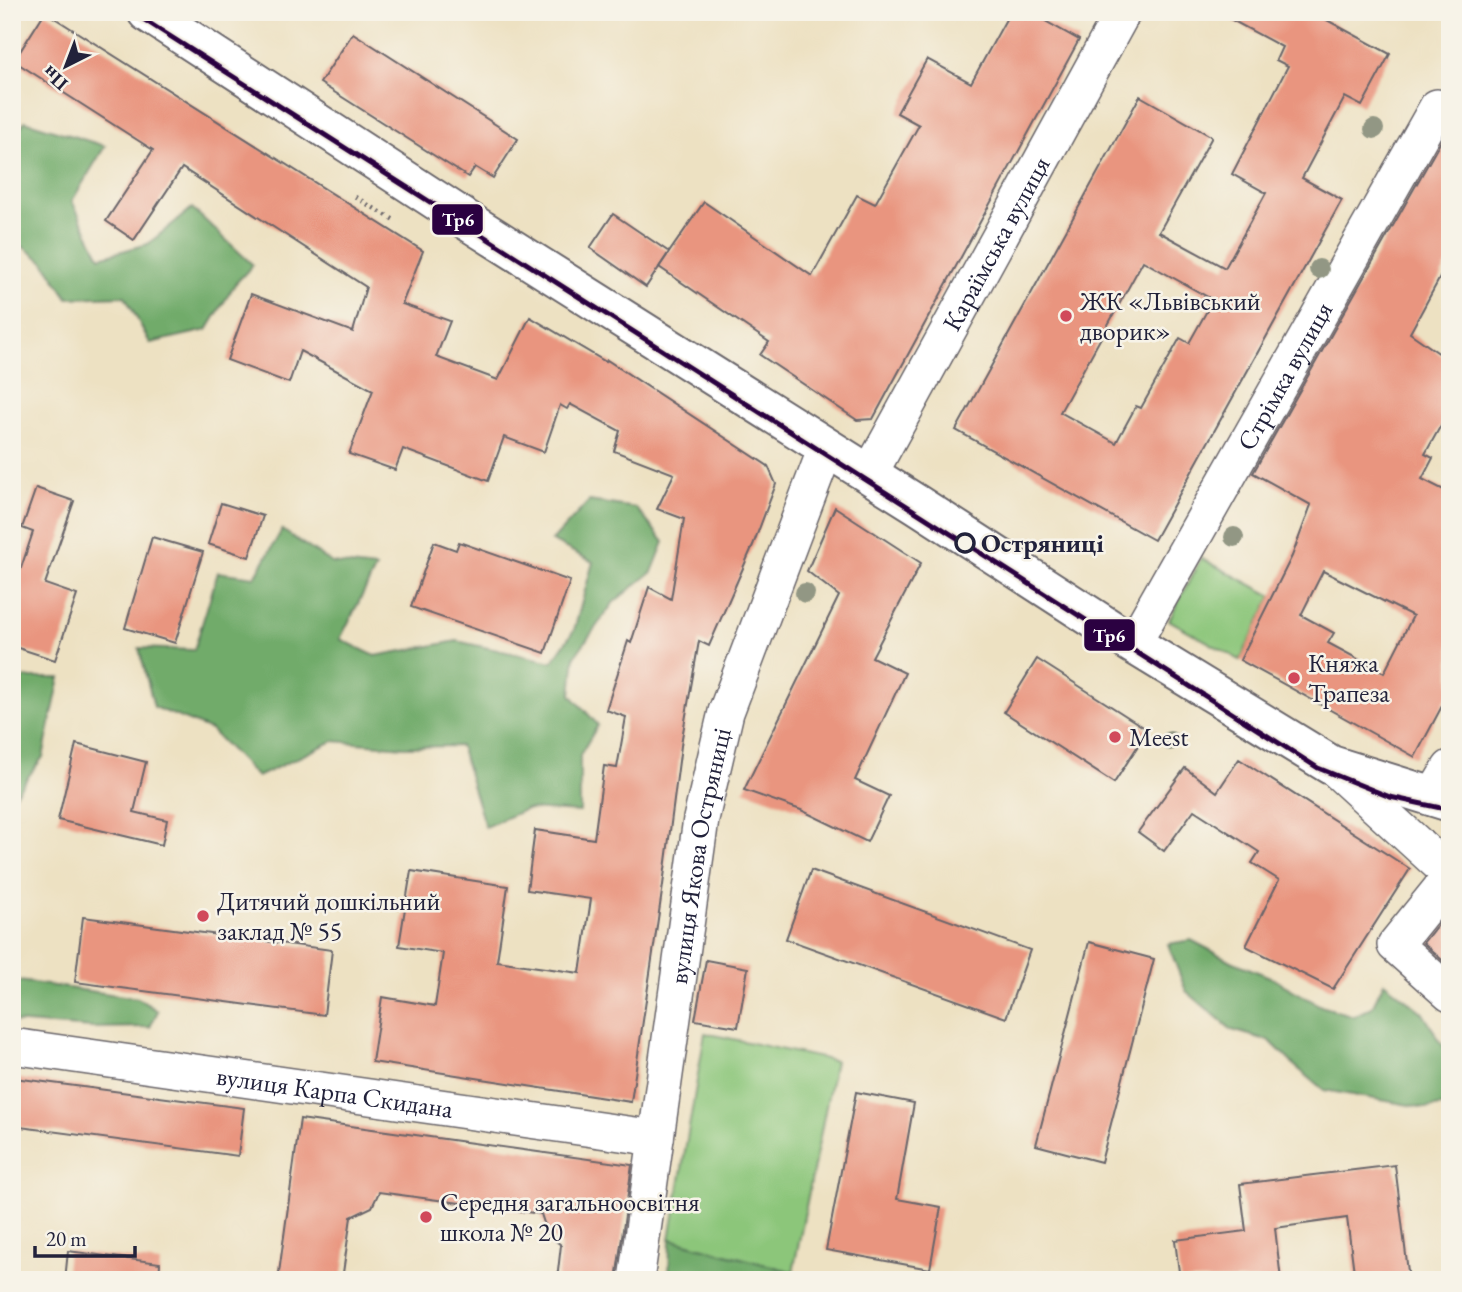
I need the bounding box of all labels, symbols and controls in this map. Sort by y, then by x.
north arrow [32,32,102,102]
text: Пн [37,60,73,96]
street label: Караїмська вулиця [934,150,1058,337]
line badge: Тр6 [431,203,484,236]
text: Тр6 [442,207,474,232]
place label: ЖК «Львівський дворик» [1079,284,1261,348]
street label: Стрімка вулиця [1229,296,1340,456]
marker: ЖК «Львівський дворик» [1058,308,1074,324]
place label: Остряниці [981,526,1104,560]
marker: Остряниці [955,533,975,553]
line badge: Тр6 [1083,618,1136,652]
text: Тр6 [1093,623,1125,648]
place label: Княжа Трапеза [1308,646,1390,710]
marker: Княжа Трапеза [1286,670,1302,686]
place label: Meest [1129,720,1189,754]
street label: вулиця Якова Остряниці [661,724,739,986]
marker: Meest [1107,729,1123,745]
place label: Дитячий дошкільний заклад № 55 [217,884,440,948]
marker: Дитячий дошкільний заклад № 55 [195,908,211,924]
street label: вулиця Карпа Скидана [214,1058,456,1126]
place label: Середня загальноосвітня школа № 20 [440,1185,700,1249]
marker: Середня загальноосвітня школа № 20 [418,1209,434,1225]
scale bar [35,1215,135,1259]
text: 20 m [46,1225,87,1252]

